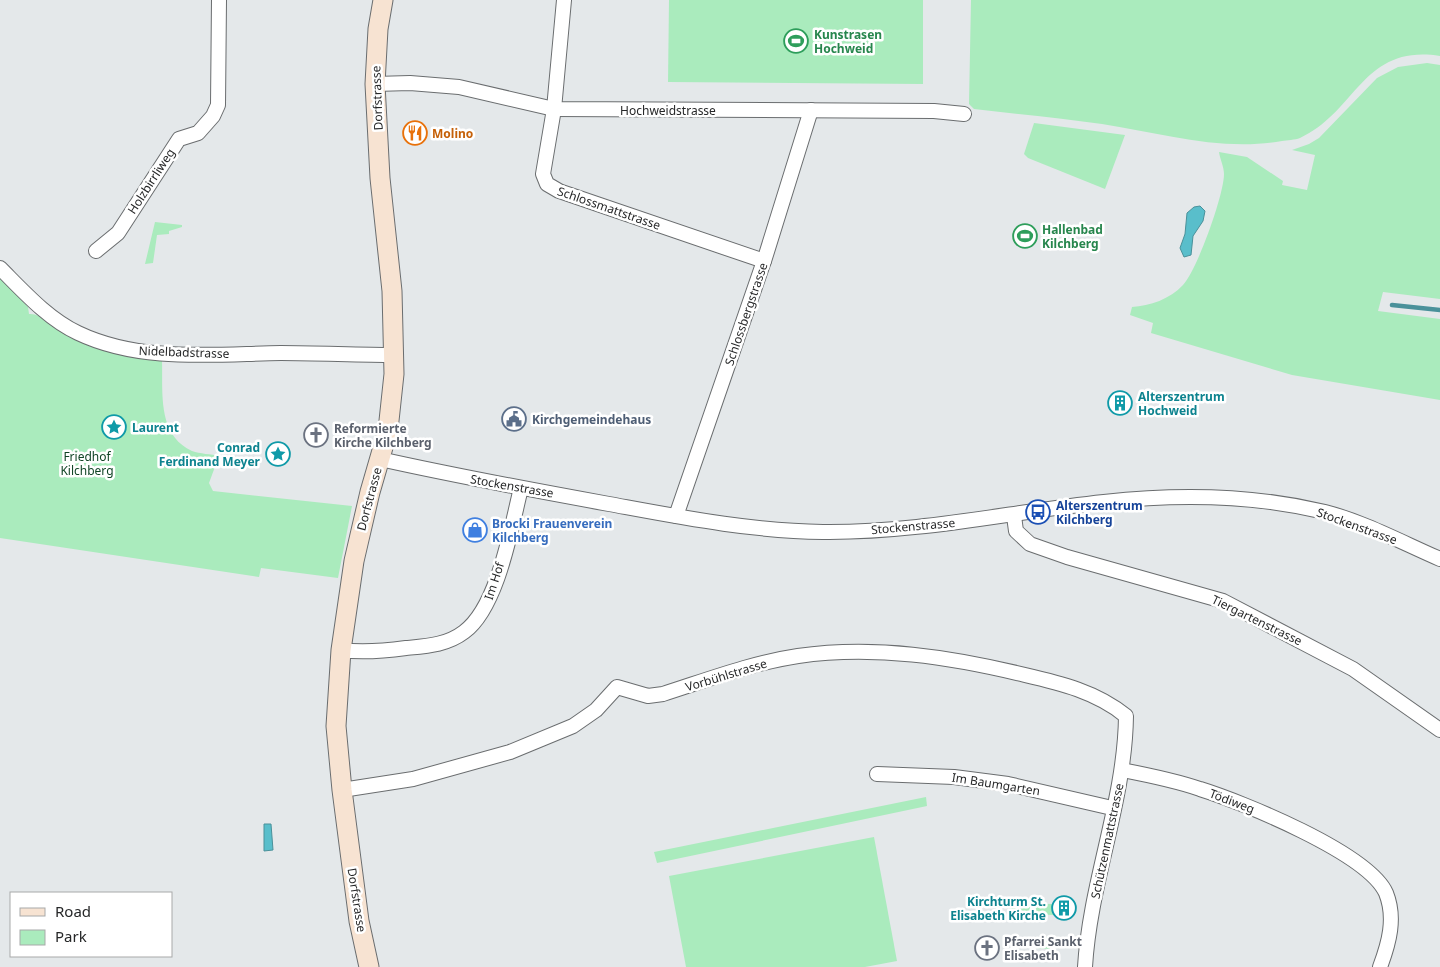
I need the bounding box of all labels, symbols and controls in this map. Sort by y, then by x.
place label: Kunstrasen Hochweid [814,26,882,57]
sports icon: Kunstrasen Hochweid [783,28,809,54]
street label: Dorfstrasse [367,65,387,131]
street label: Hochweidstrasse [620,102,716,119]
restaurant icon: Molino [402,120,428,146]
place label: Molino [432,125,473,142]
street label: Holzbirrliweg [123,145,179,217]
street label: Schlossmattstrasse [555,182,663,234]
place label: Hallenbad Kilchberg [1042,221,1103,252]
sports icon: Hallenbad Kilchberg [1012,223,1038,249]
street label: Schlossbergstrasse [720,260,772,368]
street label: Nidelbadstrasse [138,342,230,362]
place label: Alterszentrum Hochweid [1138,388,1225,419]
building icon: Alterszentrum Hochweid [1107,390,1133,416]
public building icon: Kirchgemeindehaus [501,406,527,432]
place label: Kirchgemeindehaus [532,411,651,428]
place icon: Laurent [101,414,127,440]
place label: Laurent [132,419,179,436]
place label: Reformierte Kirche Kilchberg [334,420,432,451]
church icon: Reformierte Kirche Kilchberg [303,422,329,448]
place label: Conrad Ferdinand Meyer [159,439,261,470]
place icon: Conrad Ferdinand Meyer [265,441,291,467]
park label: Friedhof Kilchberg [60,448,114,479]
street label: Dorfstrasse [352,465,386,533]
street label: Stockenstrasse [469,470,555,502]
place label: Alterszentrum Kilchberg [1056,497,1143,528]
bus stop icon: Alterszentrum Kilchberg [1025,499,1051,525]
street label: Stockenstrasse [1314,504,1400,548]
street label: Stockenstrasse [870,514,956,538]
place label: Brocki Frauenverein Kilchberg [492,515,612,546]
shop icon: Brocki Frauenverein Kilchberg [462,517,488,543]
street label: Im Hof [480,559,508,602]
street label: Tiergartenstrasse [1209,591,1305,649]
street label: Vorbühlstrasse [683,654,769,695]
street label: Im Baumgarten [951,769,1041,799]
street label: Schützenmattstrasse [1086,781,1128,900]
street label: Tödiweg [1207,785,1257,817]
street label: Dorfstrasse [344,867,371,934]
legend [10,892,172,957]
place label: Kirchturm St. Elisabeth Kirche [950,893,1046,924]
building icon: Kirchturm St. Elisabeth Kirche [1051,895,1077,921]
text: Road [55,901,91,921]
text: Park [55,926,87,946]
place label: Pfarrei Sankt Elisabeth [1004,933,1082,964]
church icon: Pfarrei Sankt Elisabeth [974,935,1000,961]

